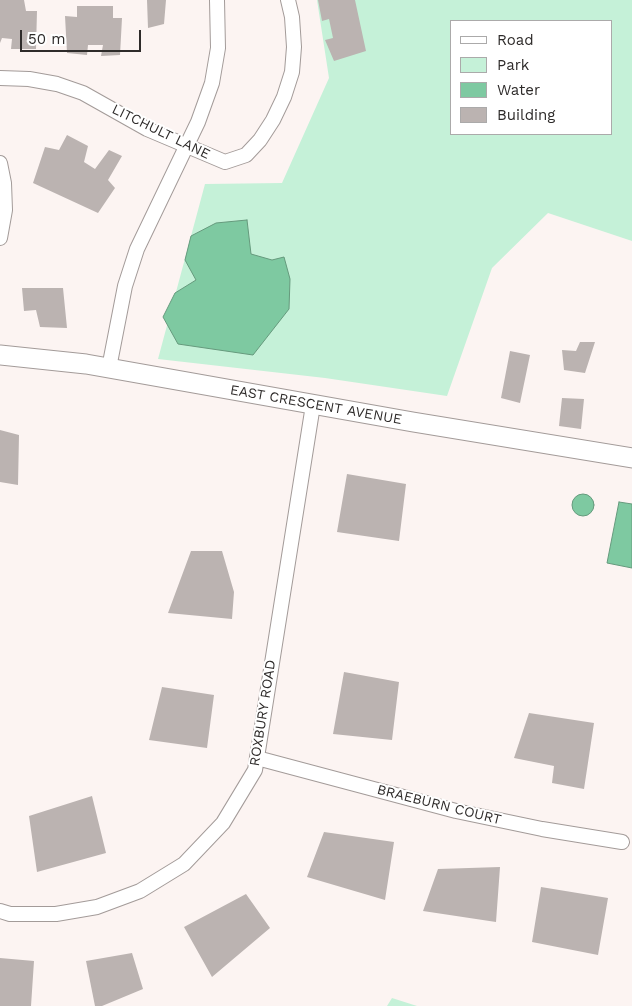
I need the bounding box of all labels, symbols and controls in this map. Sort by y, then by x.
scale bar [22,20,144,52]
legend [450,20,612,135]
text: 50 m [28,30,65,48]
text: Road [497,31,534,49]
text: Park [497,56,529,74]
text: Water [497,81,540,99]
street label: LITCHULT LANE [109,101,213,163]
text: Building [497,106,555,124]
street label: EAST CRESCENT AVENUE [229,382,403,428]
street label: ROXBURY ROAD [246,659,280,767]
street label: BRAEBURN COURT [375,781,503,829]

